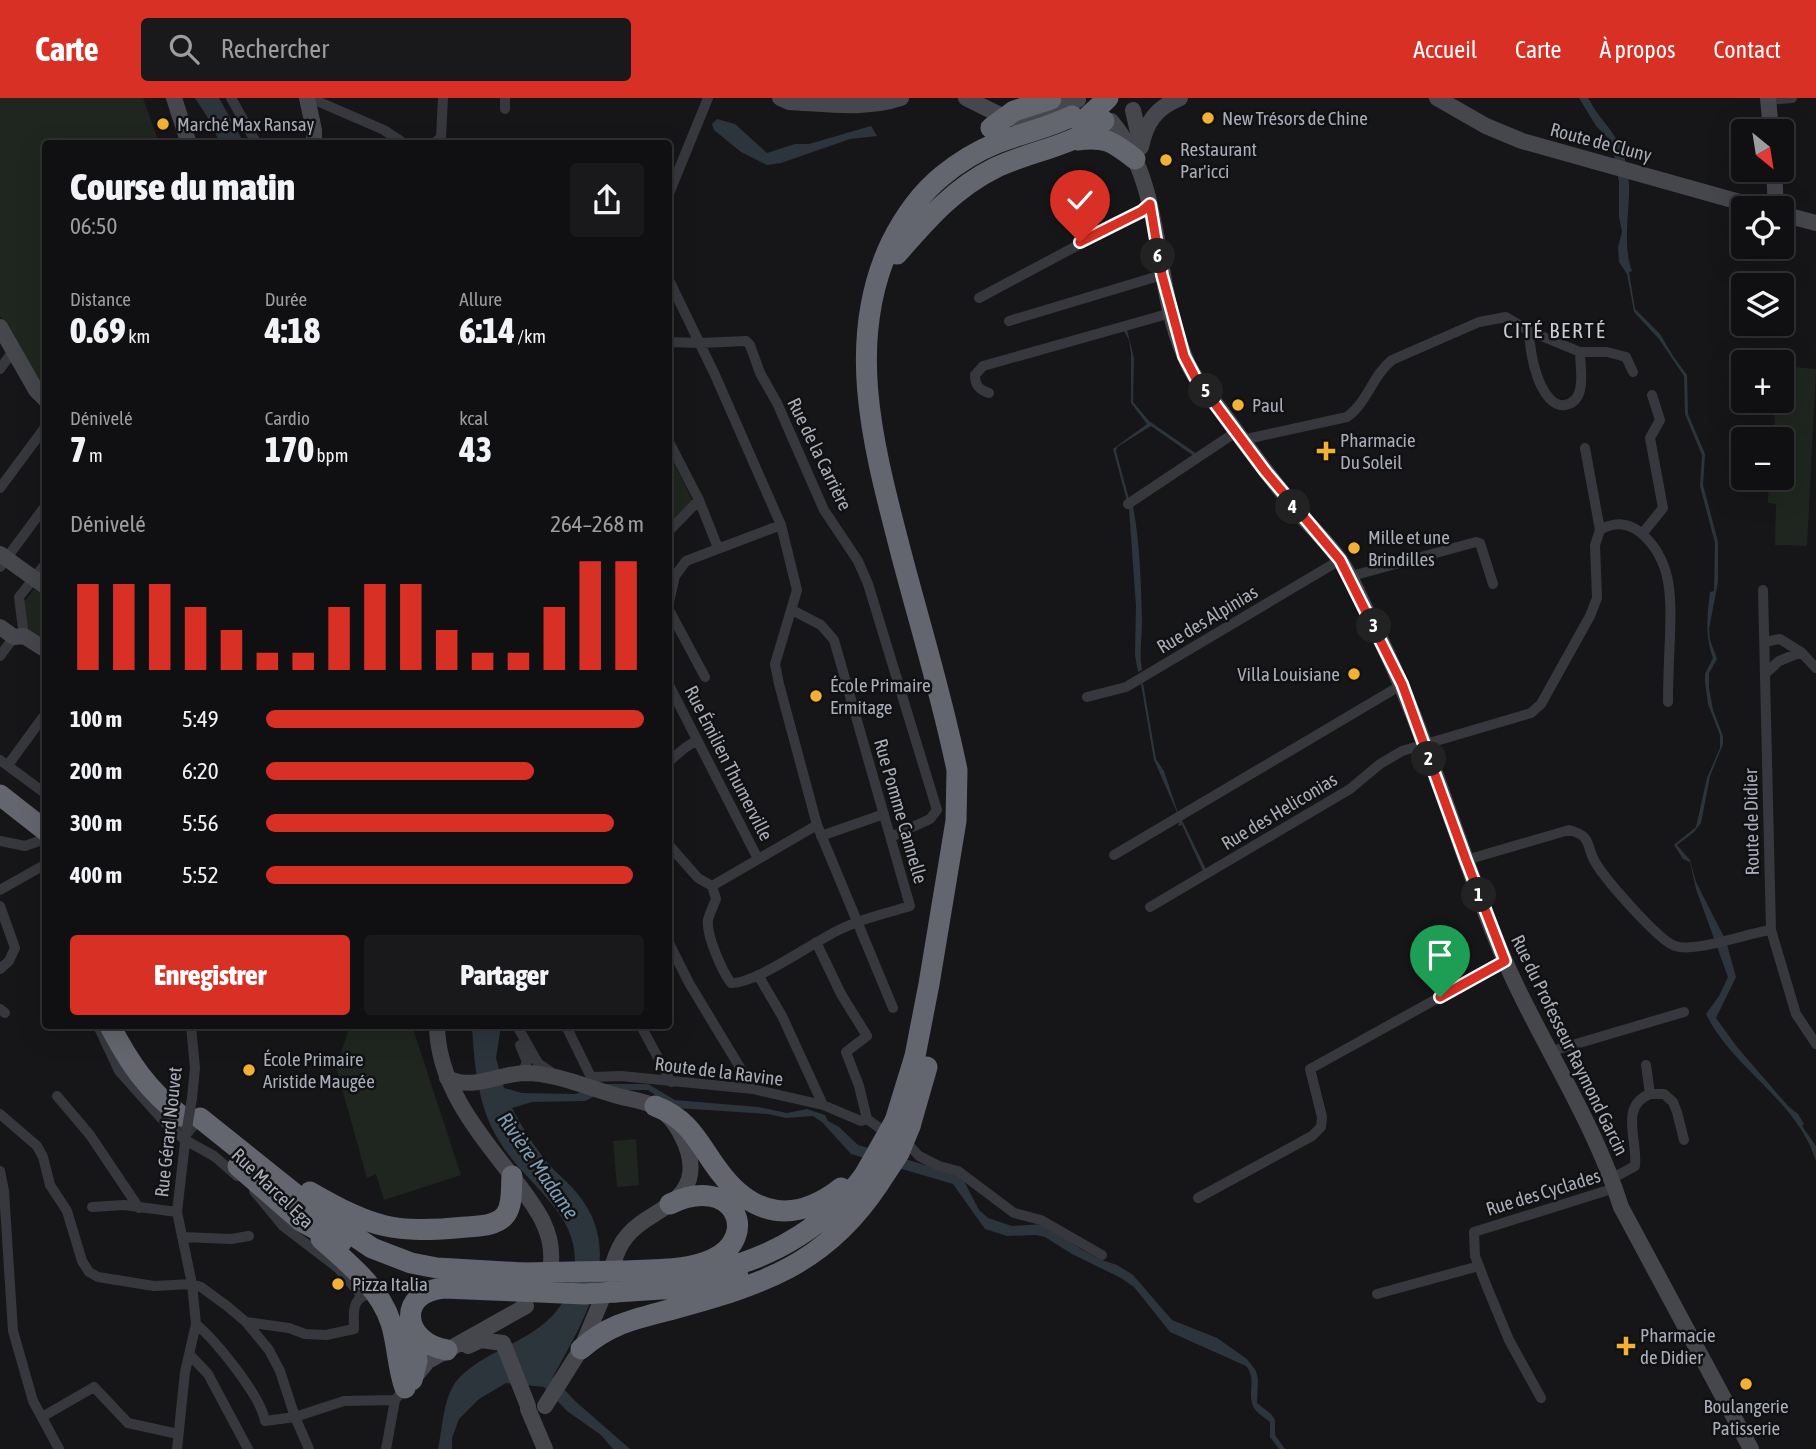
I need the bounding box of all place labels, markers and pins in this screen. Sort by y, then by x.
place label: New Trésors de Chine [1222,107,1368,129]
marker: New Trésors de Chine [1200,110,1216,126]
place label: Marché Max Ransay [177,113,315,135]
marker: Marché Max Ransay [155,116,171,132]
place label: Restaurant Par'icci [1180,138,1257,182]
marker: Restaurant Par'icci [1158,152,1174,168]
pin [1050,170,1110,242]
pin: 6 [1140,238,1176,274]
pin: 5 [1188,374,1224,408]
place label: Paul [1252,394,1284,416]
marker: Paul [1230,397,1246,413]
place label: Pharmacie Du Soleil [1340,429,1416,473]
marker: Pharmacie Du Soleil [1318,443,1334,459]
pin: 4 [1276,490,1310,524]
place label: Mille et une Brindilles [1368,526,1450,570]
marker: Mille et une Brindilles [1346,540,1362,556]
pin: 3 [1356,608,1392,644]
place label: Villa Louisiane [1237,663,1340,685]
marker: Villa Louisiane [1346,666,1362,682]
place label: École Primaire Ermitage [830,674,931,718]
marker: École Primaire Ermitage [808,688,824,704]
pin: 2 [1412,742,1446,776]
pin: 1 [1462,878,1496,912]
pin [1410,925,1470,997]
place label: École Primaire Aristide Maugée [263,1048,375,1092]
marker: École Primaire Aristide Maugée [241,1062,257,1078]
place label: Pizza Italia [352,1273,428,1295]
marker: Pizza Italia [330,1276,346,1292]
place label: Pharmacie de Didier [1640,1324,1716,1368]
marker: Pharmacie de Didier [1618,1338,1634,1354]
marker: Boulangerie Patisserie [1738,1376,1754,1392]
place label: Boulangerie Patisserie [1703,1395,1789,1439]

